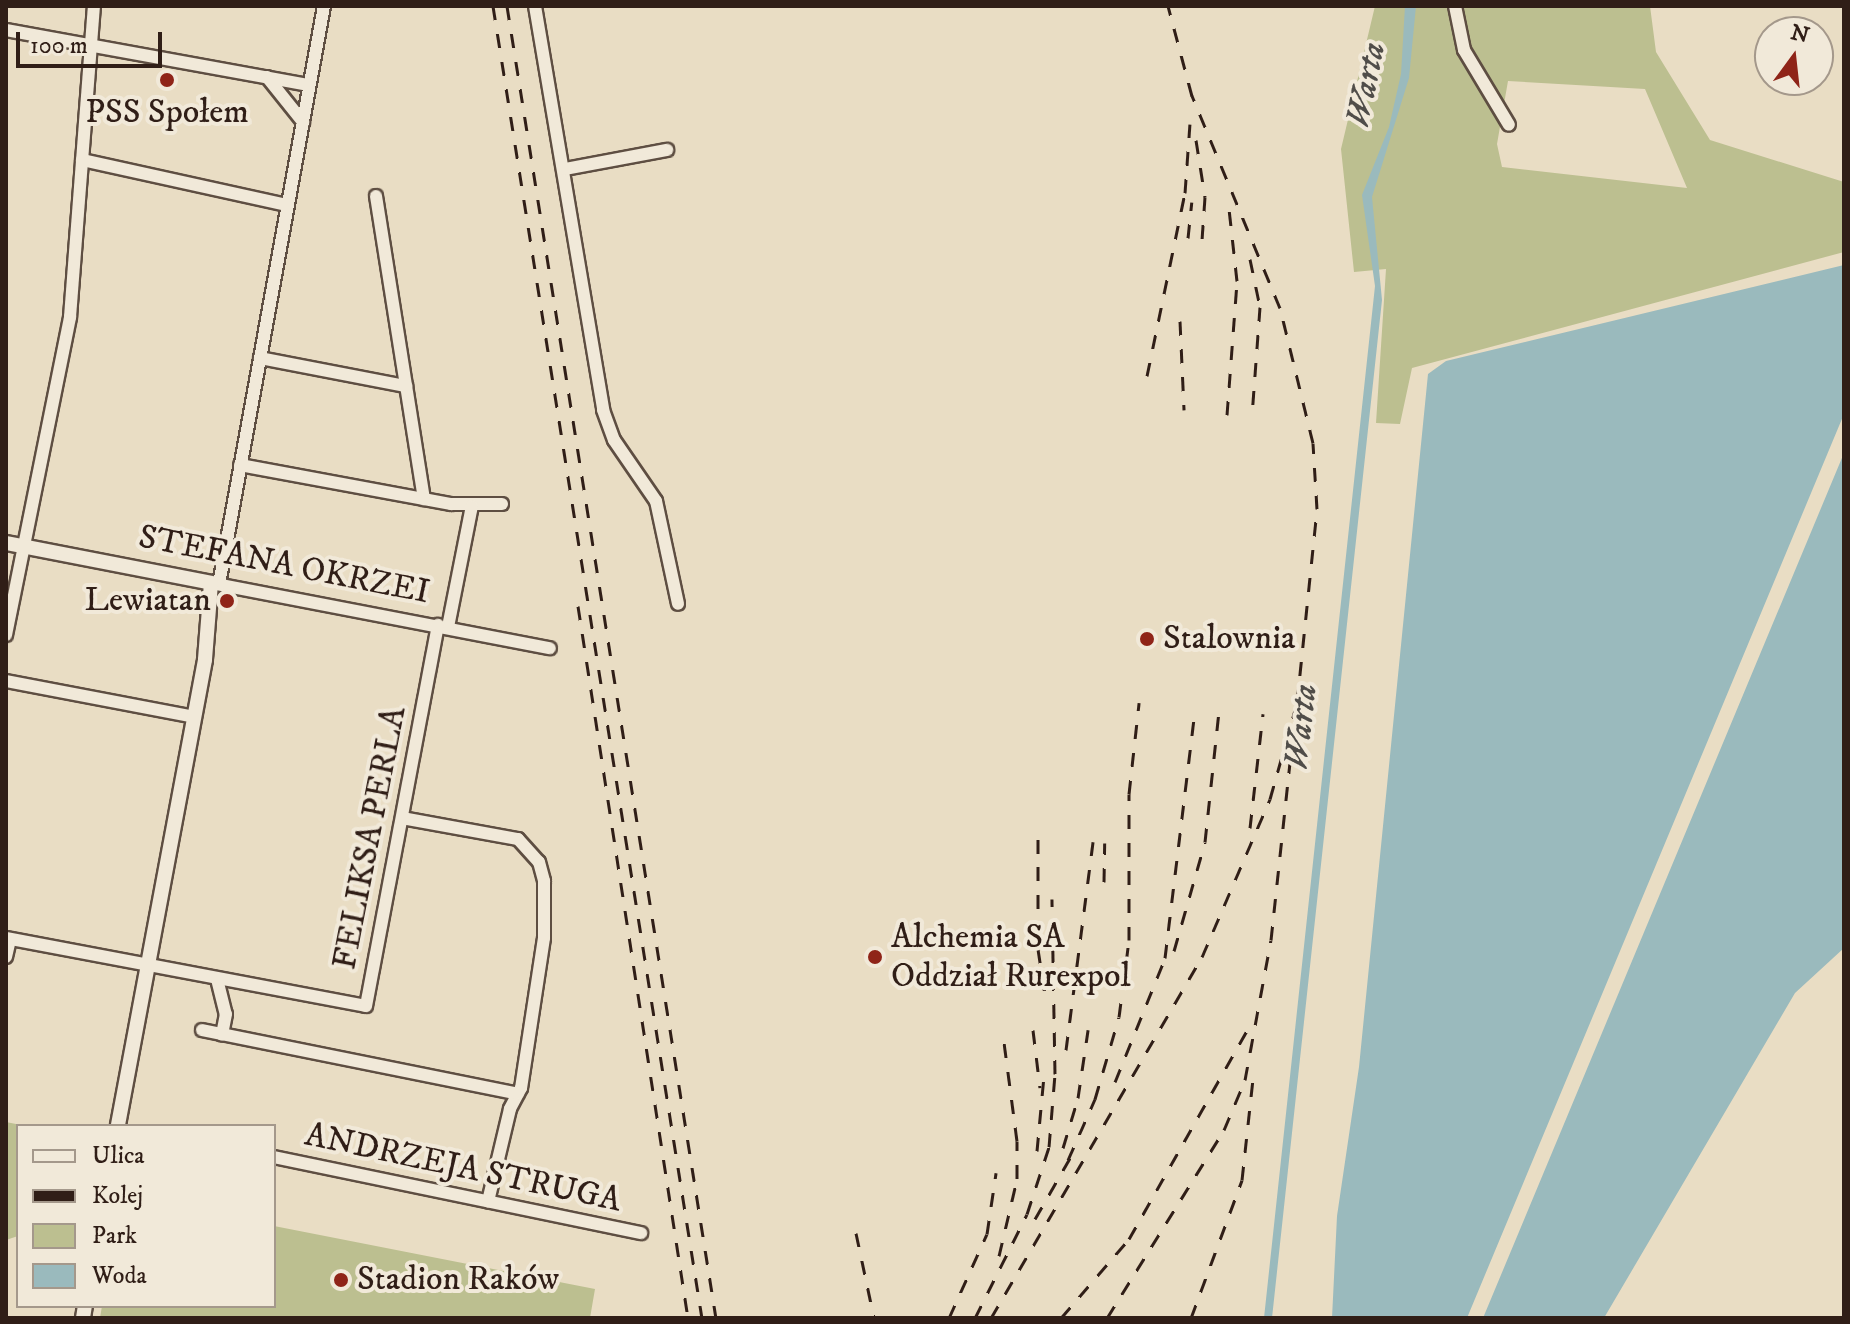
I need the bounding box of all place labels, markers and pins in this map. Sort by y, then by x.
marker: PSS Społem [158,71,176,89]
place label: PSS Społem [85,93,249,133]
place label: Lewiatan [84,581,211,621]
marker: Lewiatan [218,592,236,610]
place label: Stalownia [1163,619,1295,659]
marker: Stalownia [1138,630,1156,648]
place label: Alchemia SA Oddział Rurexpol [891,917,1131,996]
marker: Alchemia SA Oddział Rurexpol [866,948,884,966]
place label: Stadion Raków [357,1260,559,1300]
marker: Stadion Raków [332,1271,350,1289]

